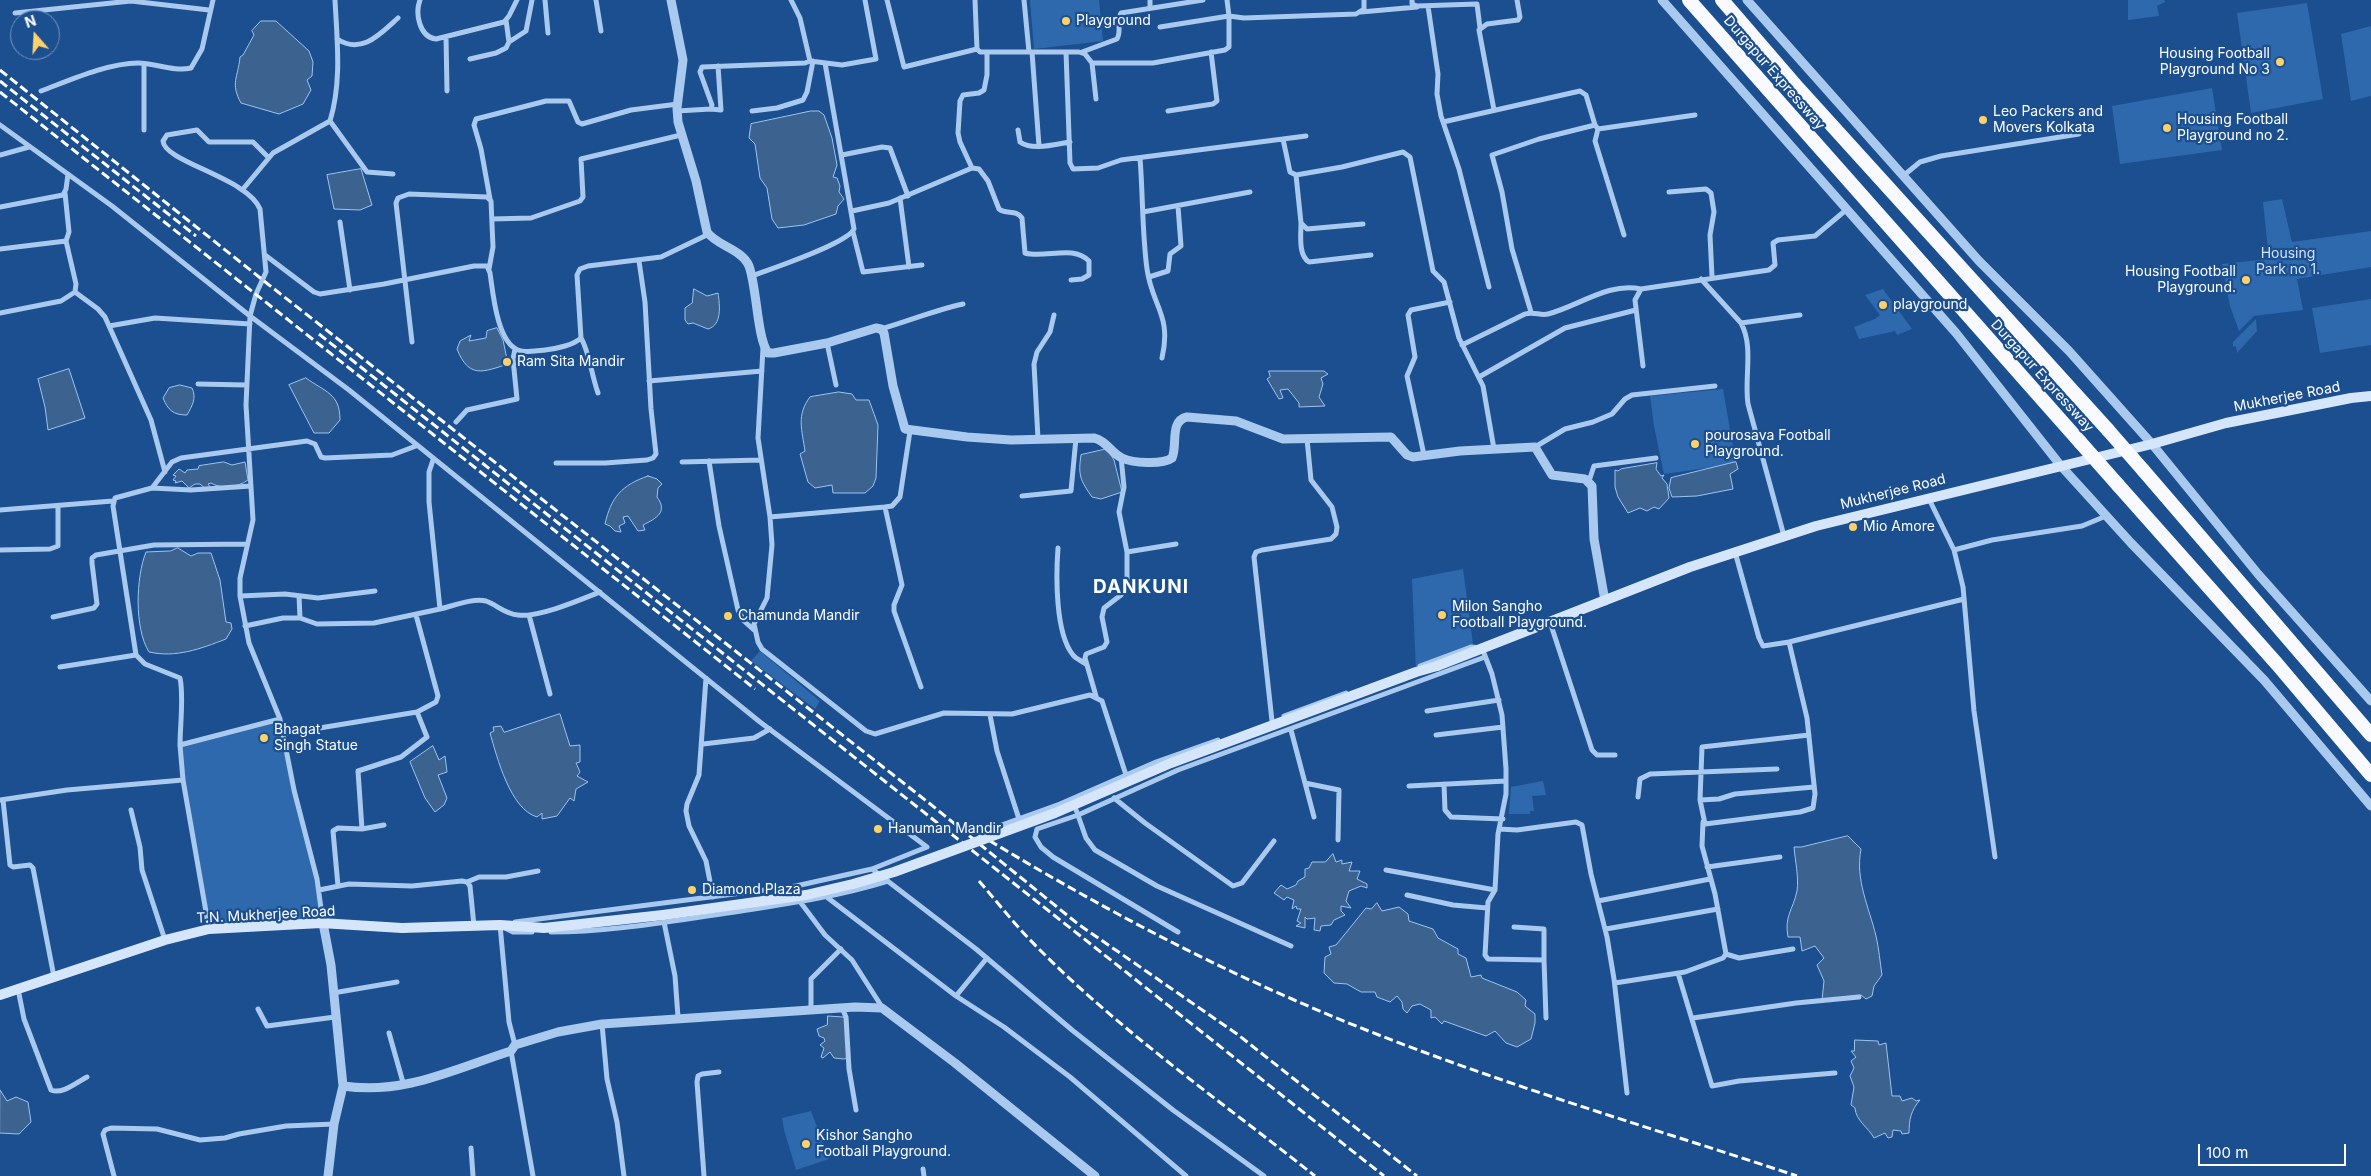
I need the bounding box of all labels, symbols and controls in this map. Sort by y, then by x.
north arrow [10,10,60,60]
text: N [22,12,38,31]
place label: Playground [1076,13,1151,29]
street label: Durgapur Expressway [1720,13,1828,133]
marker: Playground [1060,15,1072,27]
place label: Housing Football Playground No 3 [2159,46,2270,78]
marker: Housing Football Playground No 3 [2274,56,2286,68]
place label: Leo Packers and Movers Kolkata [1993,104,2103,136]
place label: Housing Football Playground no 2. [2177,112,2289,144]
marker: Leo Packers and Movers Kolkata [1977,114,1989,126]
marker: Housing Football Playground no 2. [2161,122,2173,134]
park label: Housing Park no 1. [2256,246,2320,278]
place label: Housing Football Playground. [2125,264,2236,296]
marker: Housing Football Playground. [2240,274,2252,286]
place label: playground [1893,297,1967,313]
marker: playground [1877,299,1889,311]
street label: Durgapur Expressway [1987,316,2097,436]
place label: Ram Sita Mandir [517,354,625,370]
marker: Ram Sita Mandir [501,356,513,368]
street label: Mukherjee Road [2232,378,2342,416]
place label: pourosava Football Playground. [1705,428,1831,461]
marker: pourosava Football Playground. [1689,438,1701,450]
street label: Mukherjee Road [1839,471,1947,513]
place label: Mio Amore [1863,519,1935,535]
marker: Mio Amore [1847,521,1859,533]
district label: DANKUNI [1092,576,1190,598]
place label: Milon Sangho Football Playground. [1452,599,1587,632]
place label: Chamunda Mandir [738,608,860,624]
marker: Milon Sangho Football Playground. [1436,609,1448,621]
marker: Chamunda Mandir [722,610,734,622]
place label: Bhagat Singh Statue [274,722,358,754]
marker: Bhagat Singh Statue [258,732,270,744]
place label: Hanuman Mandir [888,821,1001,837]
marker: Hanuman Mandir [872,823,884,835]
place label: Diamond Plaza [702,882,801,898]
marker: Diamond Plaza [686,884,698,896]
street label: T.N. Mukherjee Road [196,903,336,927]
place label: Kishor Sangho Football Playground. [816,1128,951,1160]
scale bar [2201,1134,2348,1166]
marker: Kishor Sangho Football Playground. [800,1138,812,1150]
text: 100 m [2206,1143,2248,1162]

